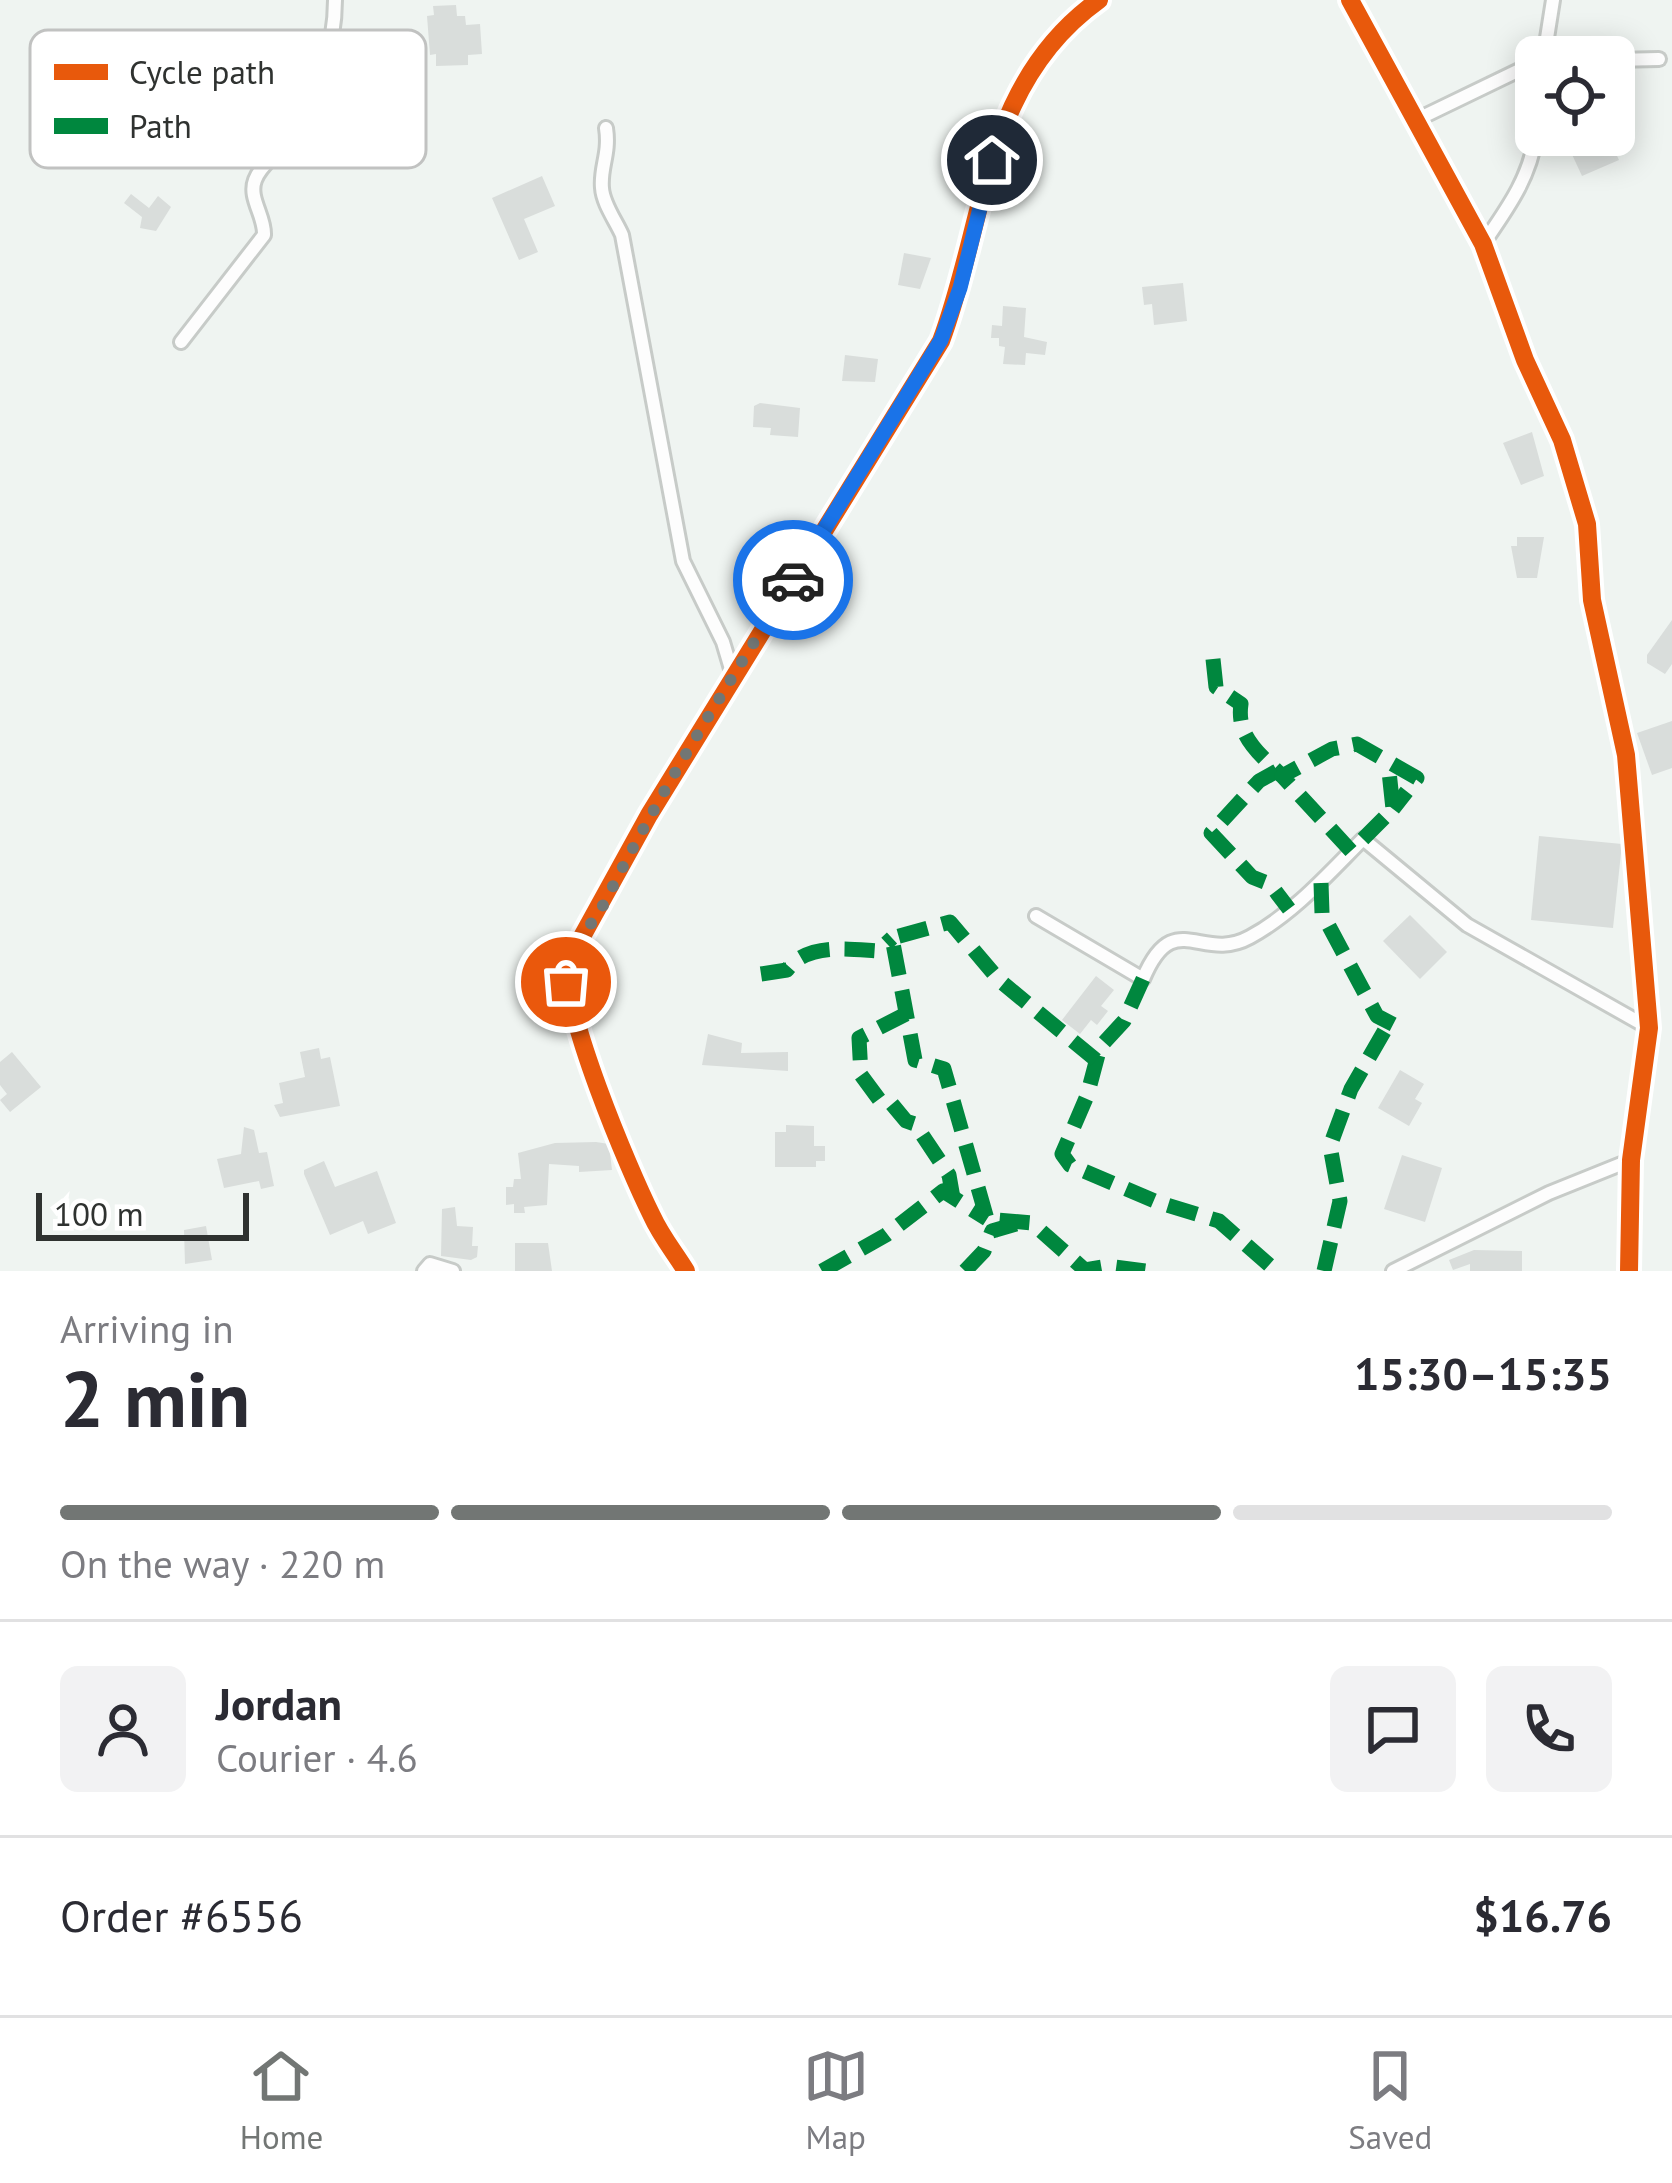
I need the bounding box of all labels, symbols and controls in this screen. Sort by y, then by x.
legend [30,30,426,168]
map controls [1515,36,1635,156]
button: locate [1515,36,1635,156]
text: Cycle path [129,50,275,93]
text: Path [129,104,192,147]
pin [941,109,1043,211]
icon: home [959,127,1025,193]
courier [733,520,853,640]
icon: car [760,547,826,613]
pin [515,931,617,1033]
icon: bag [533,949,599,1015]
scale bar [36,1187,249,1240]
text: 100 m [54,1192,144,1235]
text: Arriving in [60,1303,234,1354]
text: 15:30–15:35 [1354,1344,1612,1402]
text: 2 min [60,1348,250,1449]
text: On the way · 220 m [60,1538,385,1589]
button: person [60,1666,186,1792]
button: chat [1330,1666,1456,1792]
button: phone [1486,1666,1612,1792]
text: Jordan [216,1674,342,1732]
text: Courier · 4.6 [216,1732,418,1783]
text: Order #6556 [60,1886,303,1944]
text: $16.76 [1473,1886,1612,1944]
tab: Home [240,2043,323,2158]
tab: Map [803,2043,869,2158]
tab: Saved [1348,2043,1432,2158]

